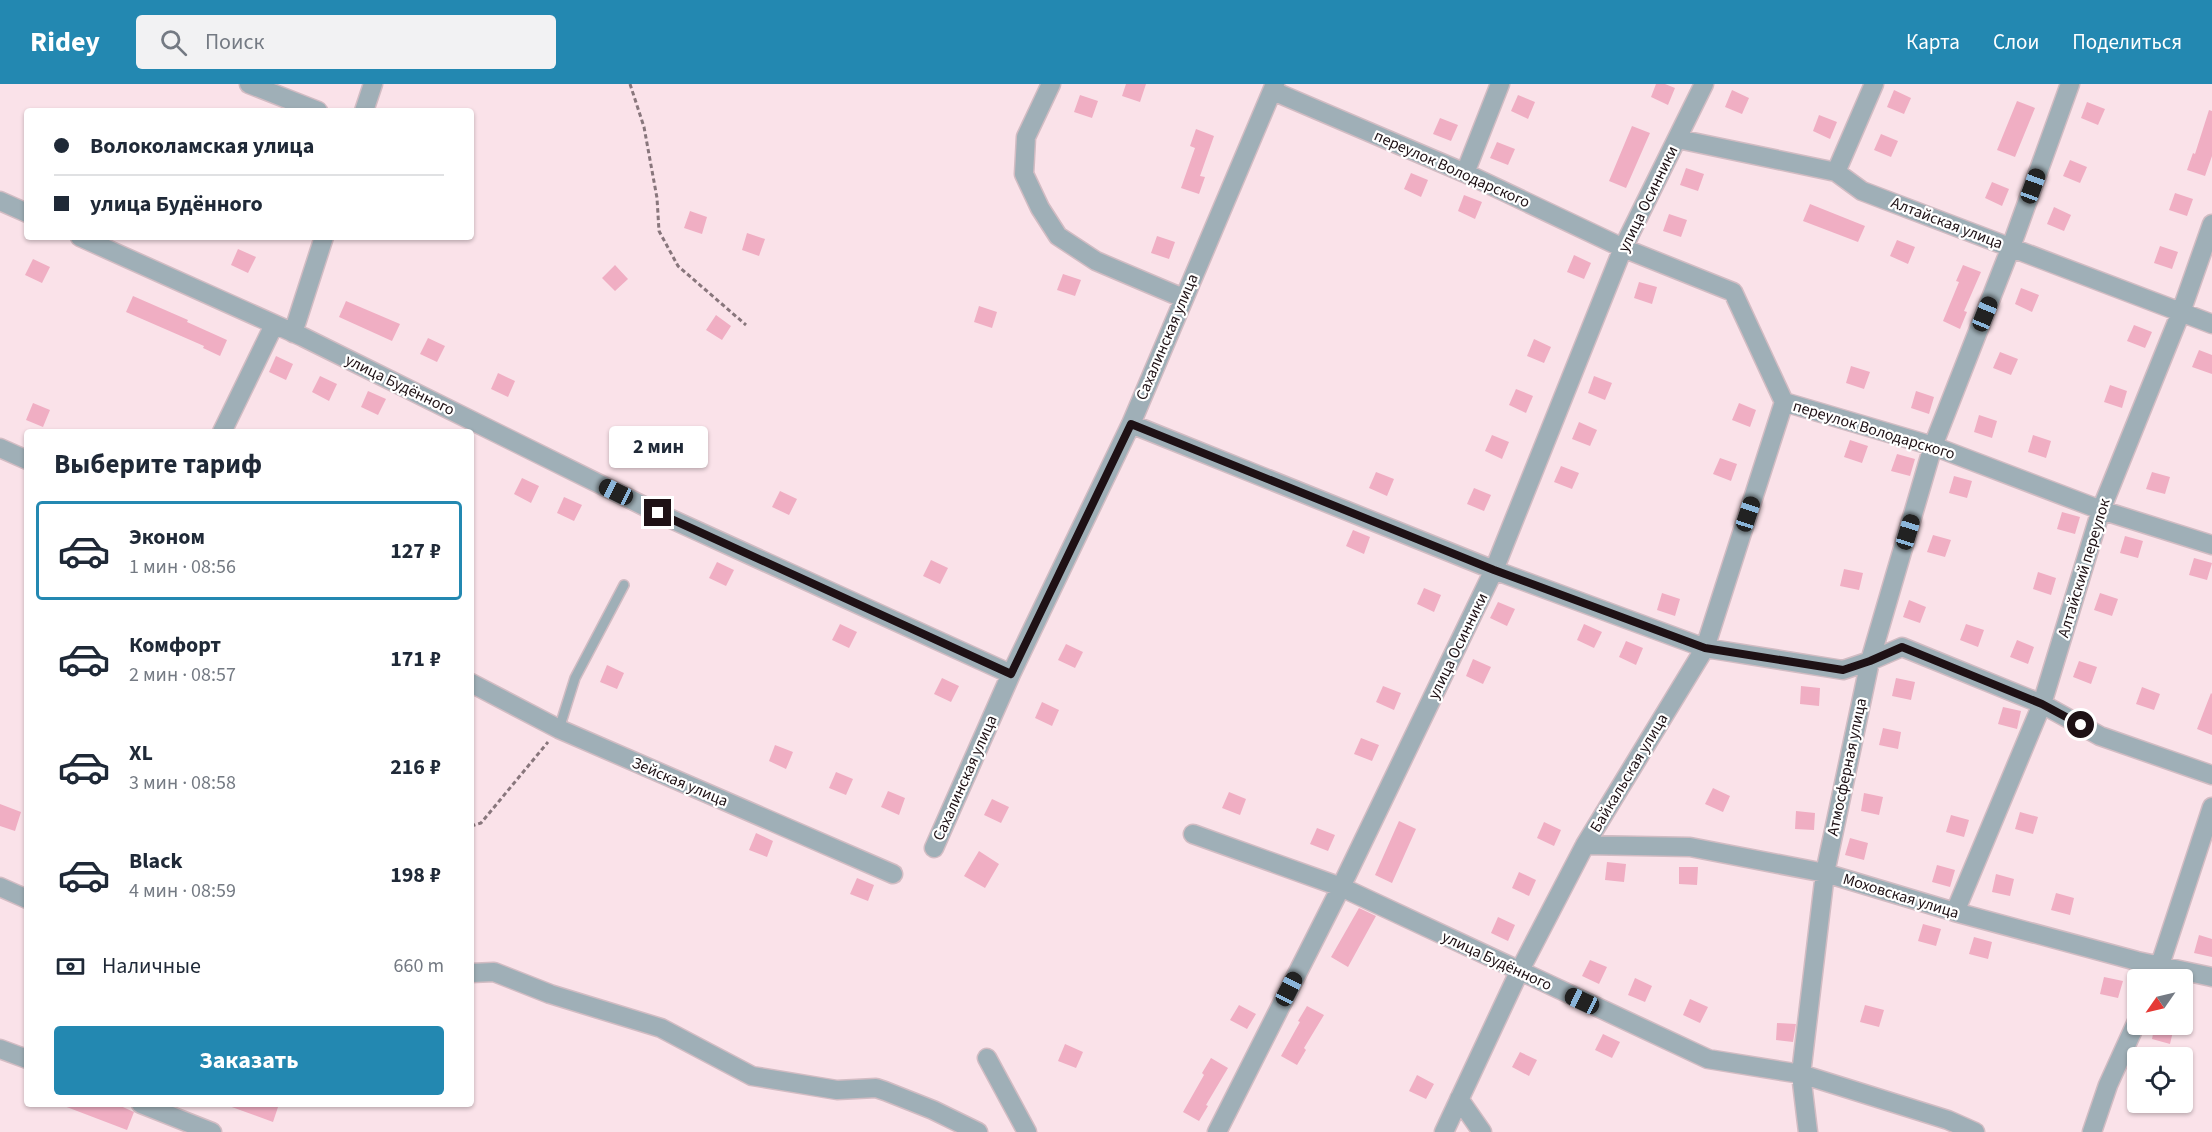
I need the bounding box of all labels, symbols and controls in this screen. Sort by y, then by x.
search box [136,15,556,69]
text: Ridey [30,22,100,62]
icon: search [157,26,190,59]
text: Поиск [205,26,264,58]
text: Карта [1906,27,1960,57]
text: Слои [1993,27,2039,57]
text: Поделиться [2072,27,2182,57]
street label: переулок Володарского [1371,125,1533,213]
text: Волоколамская улица [90,130,314,162]
street label: улица Осинники [1613,142,1683,256]
car [2018,166,2048,206]
text: улица Будённого [90,188,263,220]
street label: Алтайская улица [1888,192,2006,254]
street label: Сахалинская улица [1130,270,1204,404]
car [1970,294,2000,334]
street label: улица Будённого [342,349,458,421]
street label: переулок Володарского [1790,395,1958,465]
callout: 2 мин [608,426,708,468]
text: 2 мин [633,433,684,461]
text: Выберите тариф [54,445,262,484]
car [596,476,636,508]
car [1734,494,1762,534]
street label: Алтайский переулок [2052,496,2116,640]
route end [644,499,671,526]
car [1894,512,1922,552]
text: Эконом [129,521,205,553]
icon: car [57,524,111,578]
text: 127 ₽ [390,535,441,567]
text: 1 мин · 08:56 [129,553,236,581]
street label: улица Осинники [1423,589,1493,703]
text: Комфорт [129,629,221,661]
icon: car [57,632,111,686]
text: 171 ₽ [390,643,441,675]
text: 2 мин · 08:57 [129,661,236,689]
street label: Атмосферная улица [1822,696,1872,838]
street label: Байкальская улица [1585,709,1673,837]
route start [2067,711,2094,738]
street label: Сахалинская улица [927,712,1003,844]
text: XL [129,737,153,769]
icon: car [57,740,111,794]
text: 216 ₽ [390,751,441,783]
street label: Зейская улица [629,752,731,812]
text: 3 мин · 08:58 [129,769,236,797]
text: Black [129,845,183,877]
icon: car [57,848,111,902]
text: 198 ₽ [390,859,441,891]
street label: Моховская улица [1840,868,1962,924]
text: 4 мин · 08:59 [129,877,236,905]
street label: улица Будённого [1438,926,1556,996]
icon: cash [54,950,87,983]
text: Наличные [102,950,201,982]
text: 660 m [394,952,444,980]
car [1273,969,1305,1009]
north arrow [2127,969,2193,1035]
map controls [2127,969,2193,1113]
car [1562,985,1602,1017]
button: Заказать [54,1026,444,1095]
button: locate [2127,1047,2193,1113]

